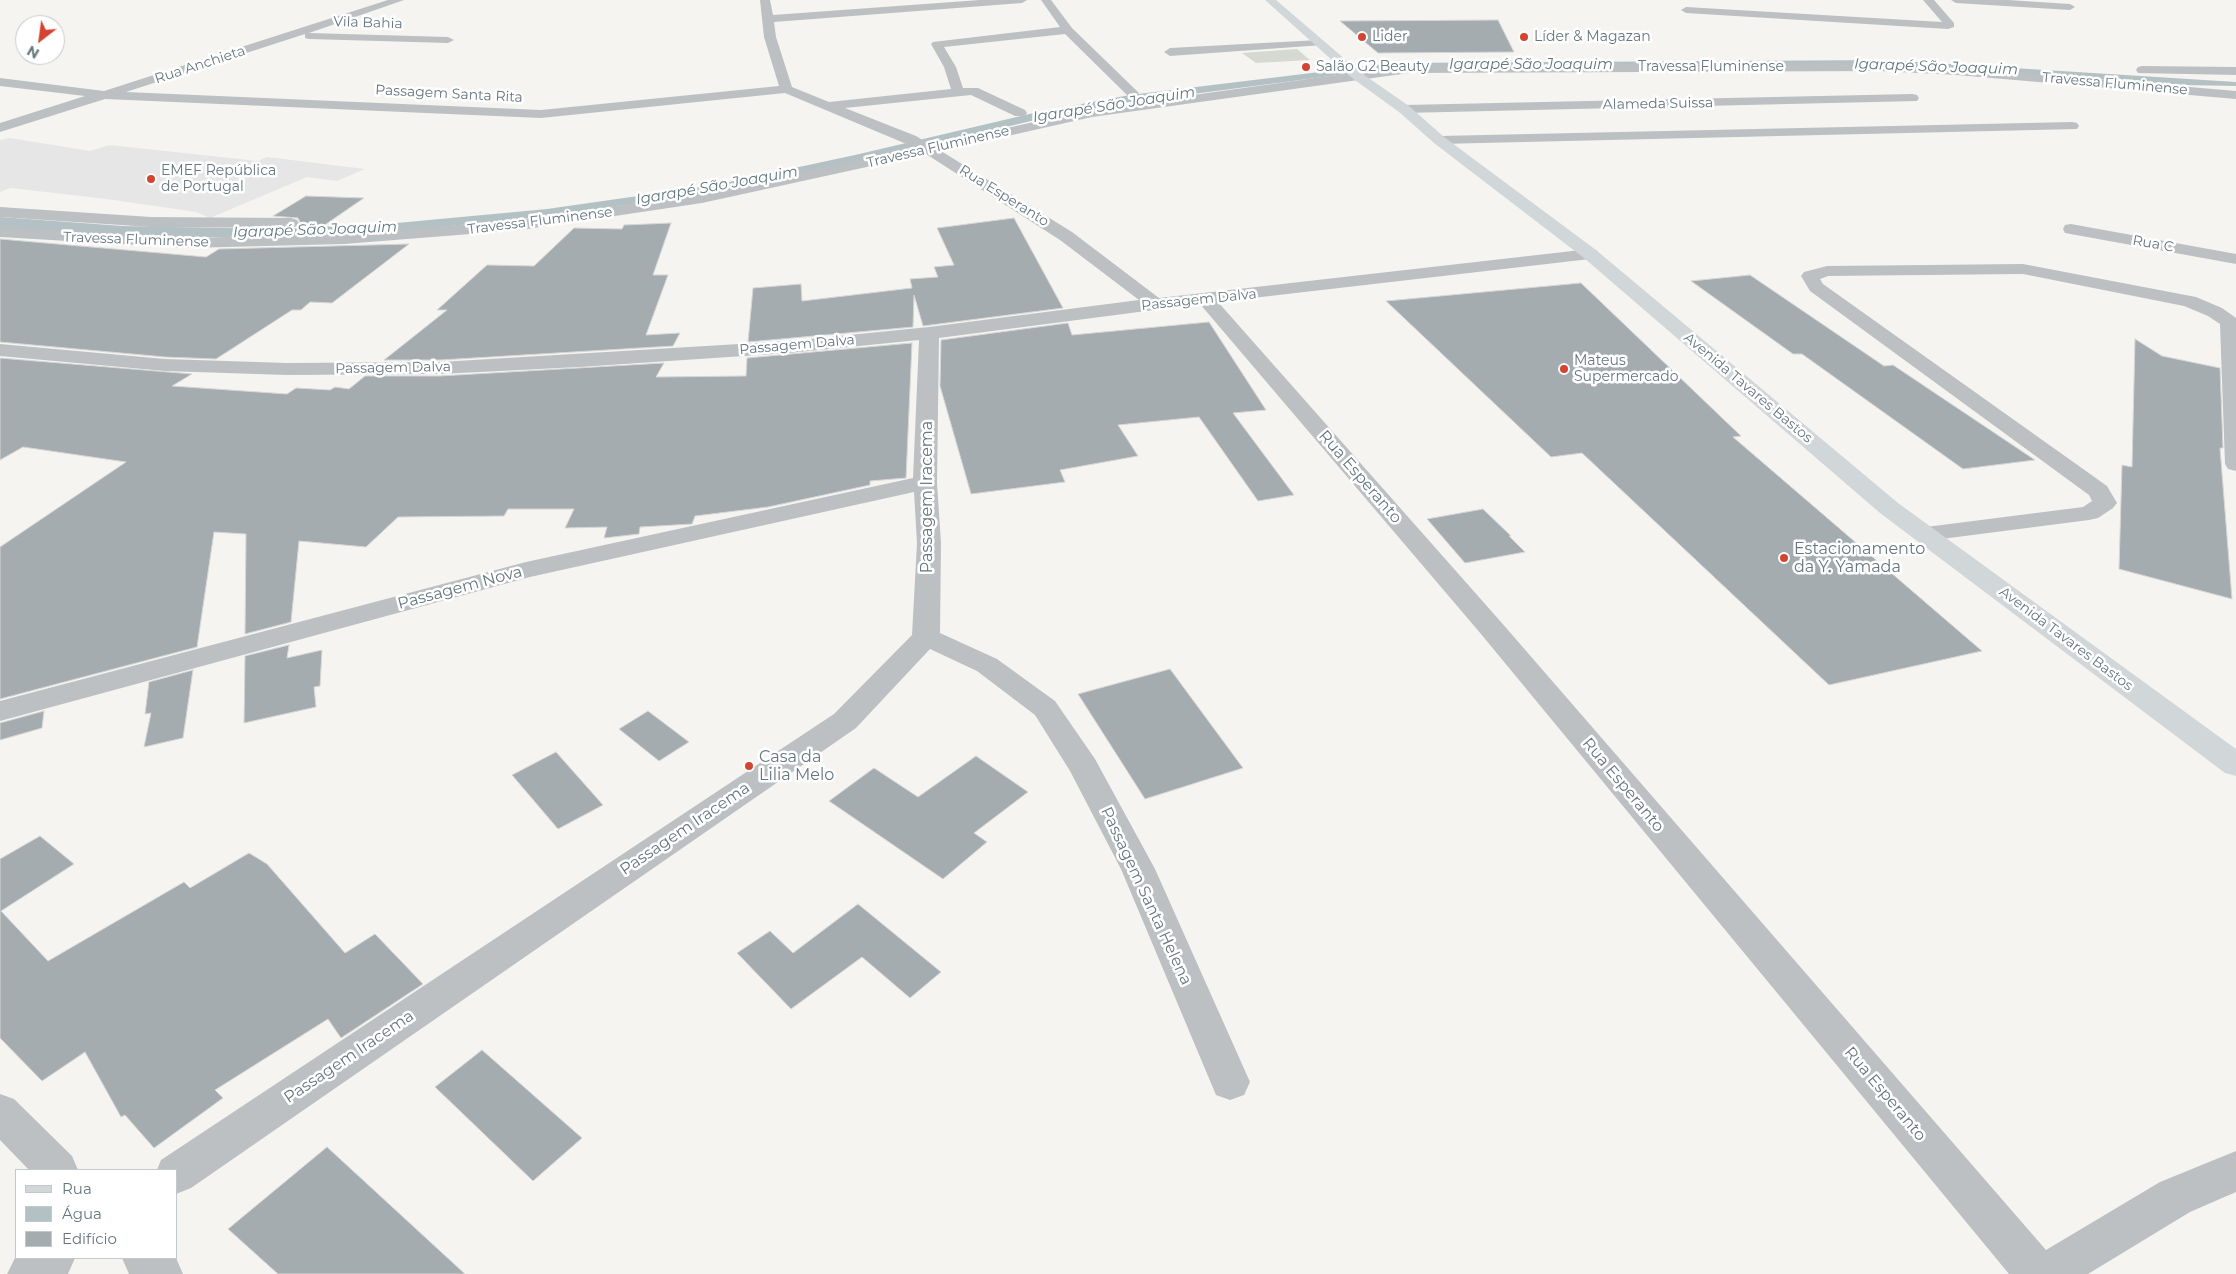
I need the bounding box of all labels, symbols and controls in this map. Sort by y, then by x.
street label: Vila Bahia [333,13,403,33]
north arrow [15,15,65,65]
place label: Lider [1372,29,1408,45]
place label: Líder & Magazan [1534,29,1651,45]
marker: Lider [1356,31,1368,43]
marker: Líder & Magazan [1518,31,1530,43]
text: N [24,42,42,63]
street label: Rua Anchieta [153,42,247,88]
water label: Igarapé São Joaquim [1854,55,2018,79]
water label: Igarapé São Joaquim [1449,56,1613,74]
place label: Salão G2 Beauty [1316,59,1429,75]
street label: Travessa Fluminense [1638,59,1784,75]
marker: Salão G2 Beauty [1300,61,1312,73]
street label: Travessa Fluminense [2042,69,2188,99]
street label: Passagem Santa Rita [375,82,523,106]
water label: Igarapé São Joaquim [1032,83,1196,127]
street label: Alameda Suissa [1603,95,1713,113]
street label: Travessa Fluminense [865,122,1011,172]
street label: Rua Esperanto [956,162,1052,230]
place label: EMEF República de Portugal [161,163,276,196]
water label: Igarapé São Joaquim [635,163,799,209]
marker: EMEF República de Portugal [145,173,157,185]
street label: Travessa Fluminense [467,204,613,238]
water label: Igarapé São Joaquim [233,218,397,242]
street label: Travessa Fluminense [63,229,209,251]
street label: Rua C [2131,232,2175,256]
street label: Passagem Dalva [1141,286,1257,314]
street label: Avenida Tavares Bastos [1680,329,1816,447]
street label: Passagem Dalva [739,332,855,358]
place label: Mateus Supermercado [1574,353,1679,386]
street label: Passagem Dalva [335,359,451,377]
marker: Mateus Supermercado [1558,363,1570,375]
street label: Passagem Iracema [917,421,937,573]
street label: Rua Esperanto [1314,427,1406,527]
place label: Estacionamento da Y. Yamada [1794,539,1925,577]
marker: Estacionamento da Y. Yamada [1778,552,1790,564]
street label: Passagem Nova [396,562,524,614]
street label: Avenida Tavares Bastos [1996,583,2136,695]
street label: Rua Esperanto [1578,734,1668,836]
place label: Casa da Lilia Melo [759,747,834,785]
marker: Casa da Lilia Melo [743,760,755,772]
street label: Passagem Iracema [616,778,754,880]
street label: Passagem Santa Helena [1096,804,1196,988]
street label: Passagem Iracema [280,1006,418,1108]
street label: Rua Esperanto [1840,1043,1930,1145]
legend [15,1169,178,1259]
text: Rua [62,1179,92,1198]
text: Água [62,1204,102,1223]
text: Edifício [62,1229,117,1248]

